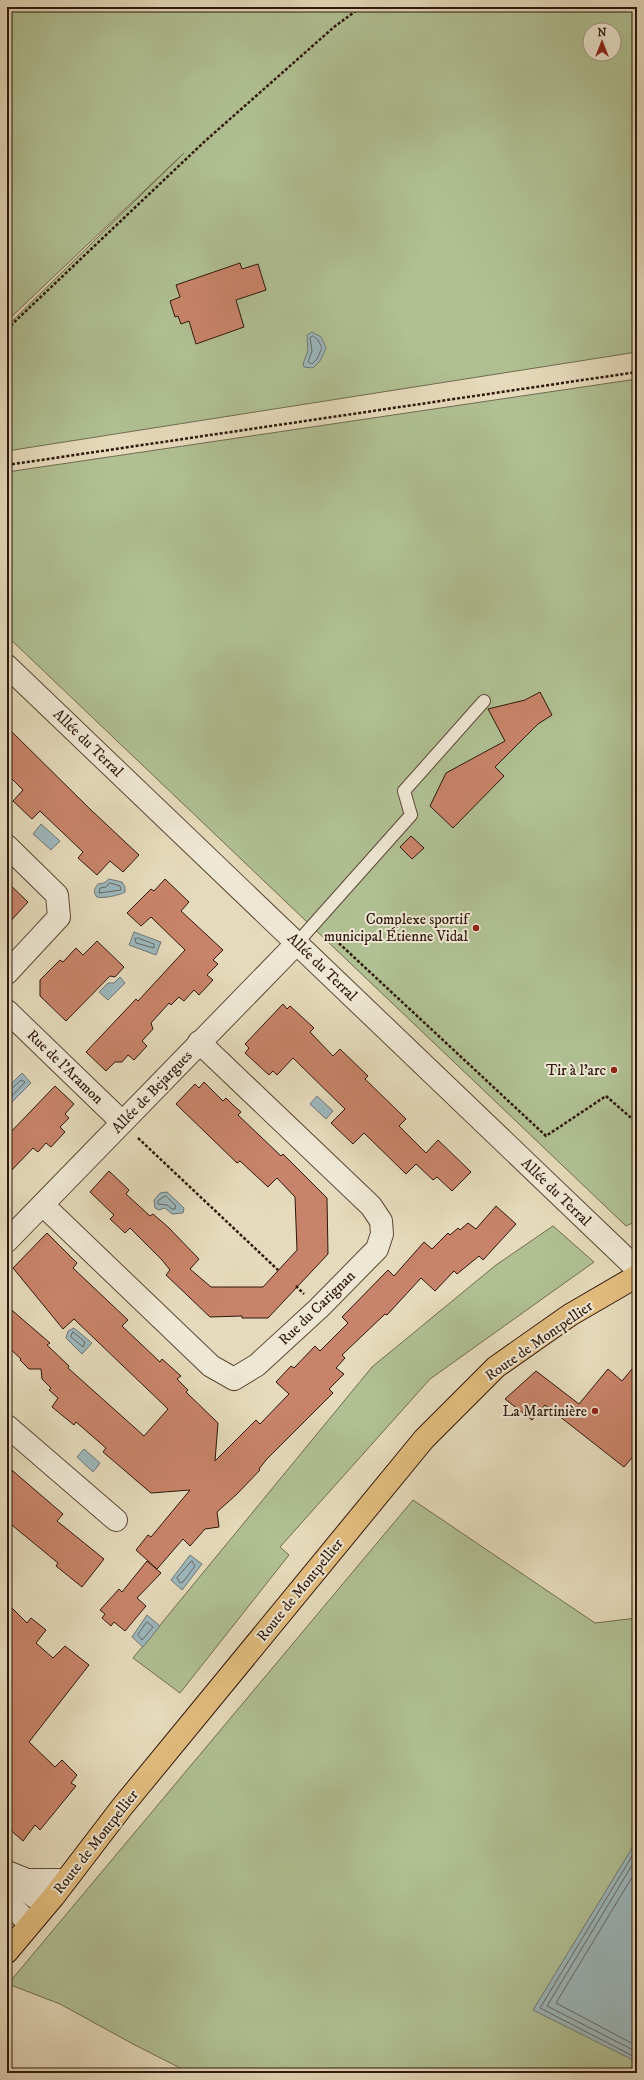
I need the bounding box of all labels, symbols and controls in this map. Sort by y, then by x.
north arrow [582,22,622,62]
text: N [597,26,607,40]
street label: Allée du Terral [49,705,127,781]
place label: Complexe sportif municipal Étienne Vidal [324,910,470,946]
marker: Complexe sportif municipal Étienne Vidal [471,923,481,933]
street label: Allée du Terral [283,929,361,1005]
street label: Rue de l'Aramon [23,1026,107,1108]
street label: Allée de Bejargues [108,1047,196,1137]
place label: Tir à l'arc [546,1061,607,1080]
marker: Tir à l'arc [609,1065,619,1075]
street label: Allée du Terral [517,1154,595,1230]
street label: Rue du Carignan [275,1266,360,1349]
street label: Route de Montpellier [481,1296,597,1385]
place label: La Martinière [503,1402,587,1421]
marker: La Martinière [590,1406,600,1416]
street label: Route de Montpellier [253,1534,348,1645]
street label: Route de Montpellier [49,1786,143,1898]

